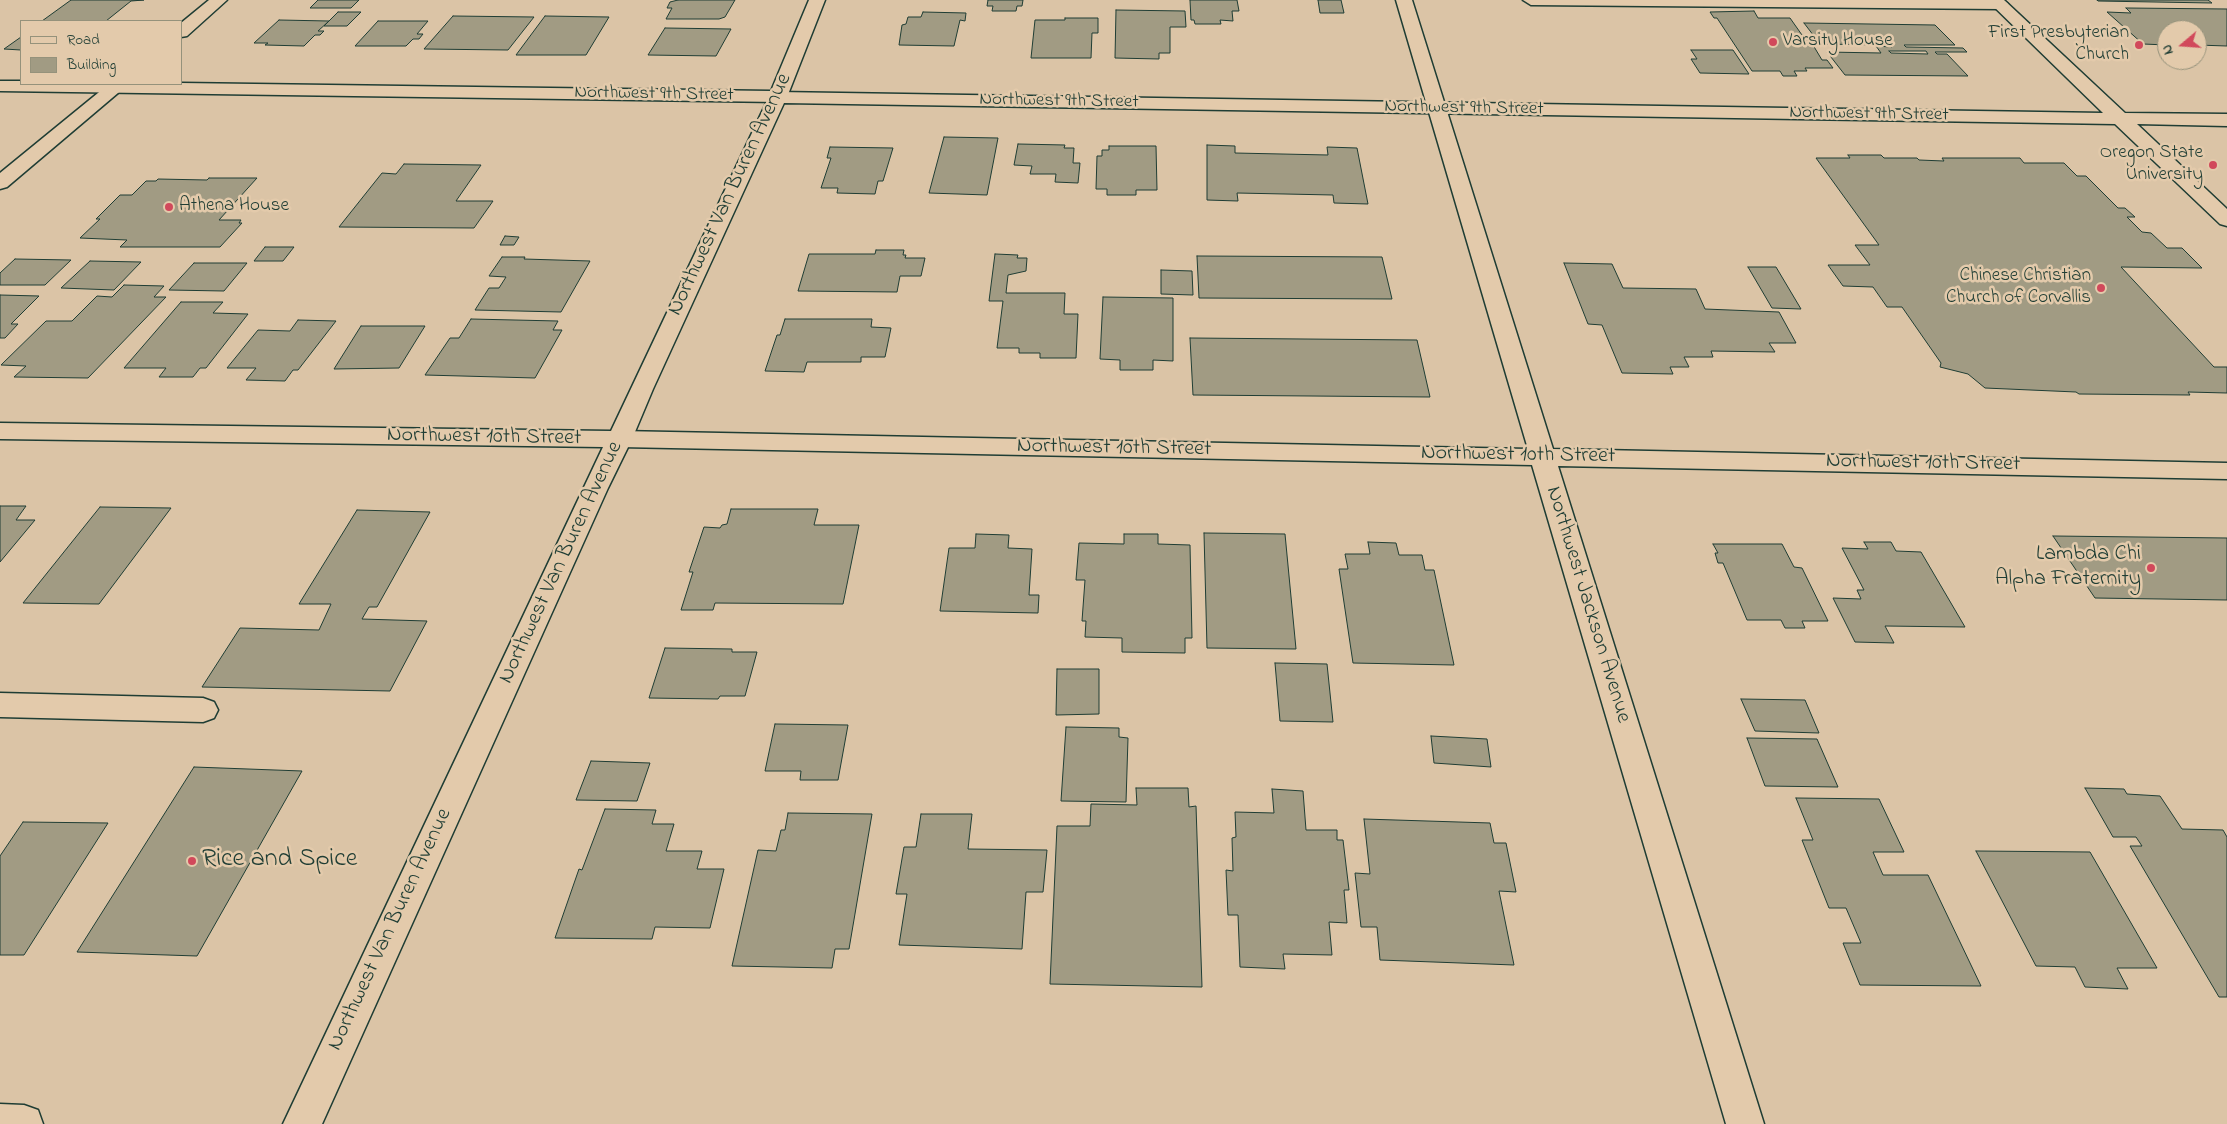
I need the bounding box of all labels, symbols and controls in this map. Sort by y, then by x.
legend [20,20,182,85]
north arrow [2157,20,2207,70]
place label: First Presbyterian Church [1988,23,2129,67]
text: Road [67,29,100,51]
place label: Varsity House [1783,31,1893,53]
marker: Varsity House [1767,36,1779,48]
marker: First Presbyterian Church [2133,39,2145,51]
text: N [2157,42,2180,57]
text: Building [67,54,116,76]
street label: Northwest Van Buren Avenue [663,70,799,320]
street label: Northwest 9th Street [574,82,734,108]
street label: Northwest 9th Street [979,89,1139,115]
street label: Northwest 9th Street [1384,96,1544,122]
street label: Northwest 9th Street [1789,102,1949,128]
place label: Oregon State University [2100,143,2203,187]
marker: Oregon State University [2207,159,2219,171]
place label: Athena House [179,196,289,218]
marker: Athena House [163,201,175,213]
place label: Chinese Christian Church of Corvallis [1946,266,2091,310]
marker: Chinese Christian Church of Corvallis [2095,282,2107,294]
street label: Northwest 10th Street [386,423,582,453]
street label: Northwest 10th Street [1016,434,1212,464]
street label: Northwest Van Buren Avenue [494,438,630,688]
street label: Northwest 10th Street [1420,441,1616,471]
street label: Northwest 10th Street [1825,449,2021,479]
street label: Northwest Jackson Avenue [1538,483,1636,727]
place label: Lambda Chi Alpha Fraternity [1995,542,2141,594]
marker: Lambda Chi Alpha Fraternity [2145,562,2157,574]
street label: Northwest Van Buren Avenue [323,805,459,1055]
place label: Rice and Spice [202,845,357,877]
marker: Rice and Spice [186,855,198,867]

